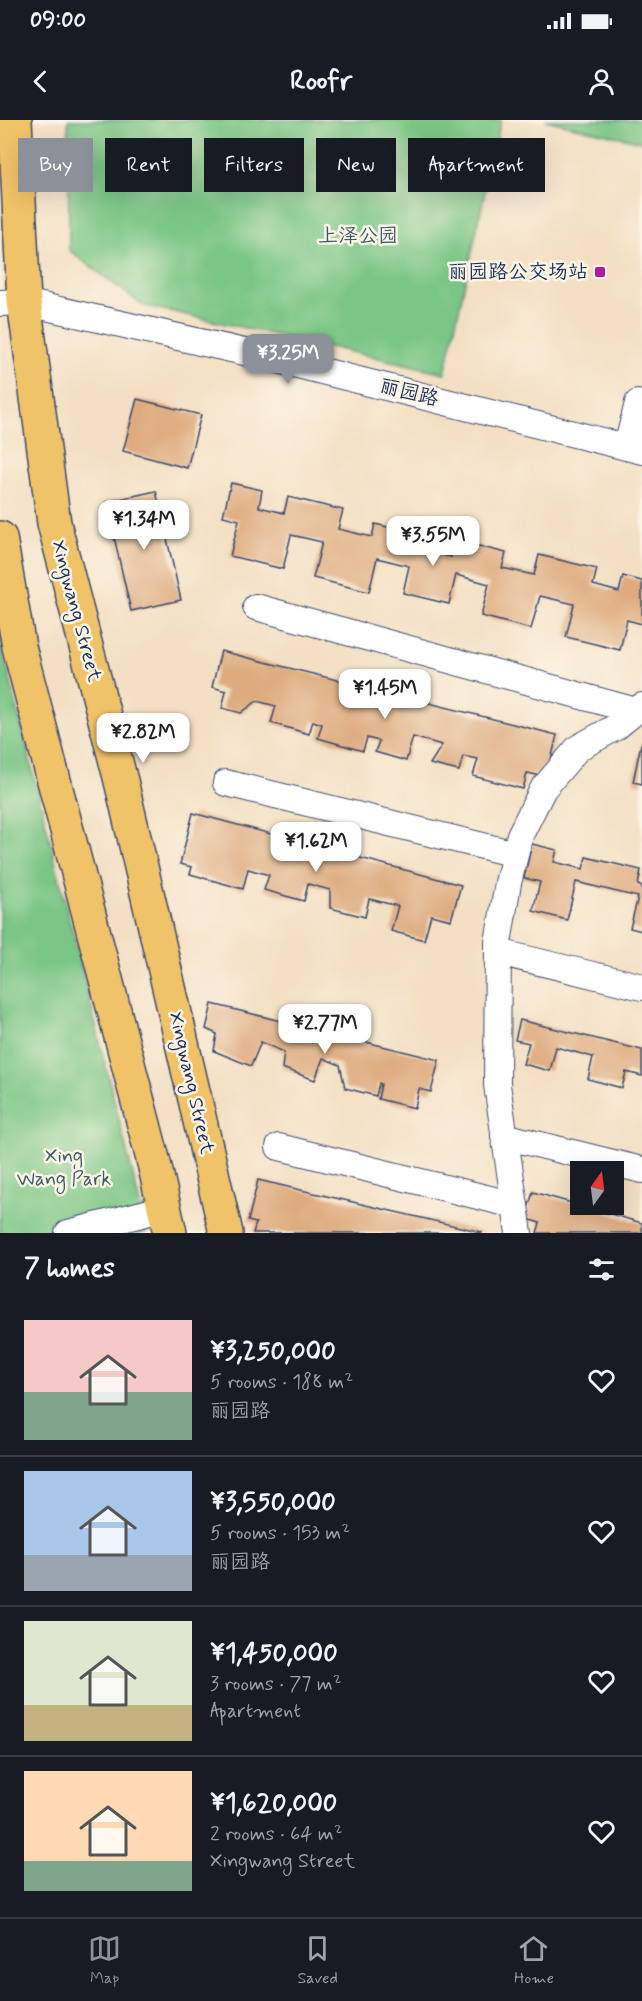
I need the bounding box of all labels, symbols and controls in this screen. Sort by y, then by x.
text: 09:00 [30,7,86,35]
text: Roofr [290,64,352,99]
icon: back [24,65,57,98]
icon: person [585,65,618,98]
chip: Buy [18,138,93,192]
chip: Rent [105,138,192,192]
chip: Filters [204,138,304,192]
chip: New [316,138,396,192]
chip: Apartment [408,138,545,192]
park label: 上泽公园 [318,223,398,250]
place label: 丽园路公交场站 [448,259,588,286]
marker: 丽园路公交场站 [593,265,607,279]
pin: ¥3.25M [239,334,337,385]
text: ¥3.25M [257,340,319,367]
street label: 丽园路 [377,373,442,414]
pin: ¥1.34M [95,500,193,551]
text: ¥1.34M [112,506,176,533]
pin: ¥3.55M [384,516,482,567]
text: ¥3.55M [401,522,465,549]
street label: Xingwang Street [43,537,108,685]
pin: ¥1.45M [336,669,434,720]
text: ¥1.45M [353,675,417,702]
pin: ¥2.82M [94,713,192,764]
text: ¥2.82M [111,719,175,746]
pin: ¥1.62M [267,822,365,873]
text: ¥1.62M [285,828,347,855]
pin: ¥2.77M [276,1004,374,1055]
street label: Xingwang Street [161,1009,221,1157]
text: ¥2.77M [292,1010,358,1037]
park label: Xing Wang Park [17,1143,111,1194]
north arrow [570,1161,624,1215]
map controls [570,1161,624,1215]
text: 7 homes [24,1252,115,1286]
icon: filters [585,1253,618,1286]
text: ¥3,250,000 [210,1335,336,1369]
icon: home [72,1344,144,1416]
icon: heart [585,1364,618,1397]
text: 5 rooms · 188 m² [210,1369,353,1396]
text: 丽园路 [210,1398,270,1425]
text: ¥3,550,000 [210,1486,336,1520]
icon: home [72,1495,144,1567]
icon: heart [585,1515,618,1548]
text: 5 rooms · 153 m² [210,1520,350,1547]
text: 丽园路 [210,1549,270,1576]
text: ¥1,450,000 [210,1637,338,1671]
icon: home [72,1645,144,1717]
icon: heart [585,1665,618,1698]
text: 3 rooms · 77 m² [210,1671,342,1698]
text: Apartment [210,1698,301,1725]
text: ¥1,620,000 [210,1787,337,1821]
icon: home [72,1795,144,1867]
icon: heart [585,1815,618,1848]
text: 2 rooms · 64 m² [210,1821,343,1848]
text: Xingwang Street [210,1848,355,1875]
tab: Map [88,1932,121,1989]
tab: Saved [297,1932,338,1989]
tab: Home [514,1932,554,1989]

